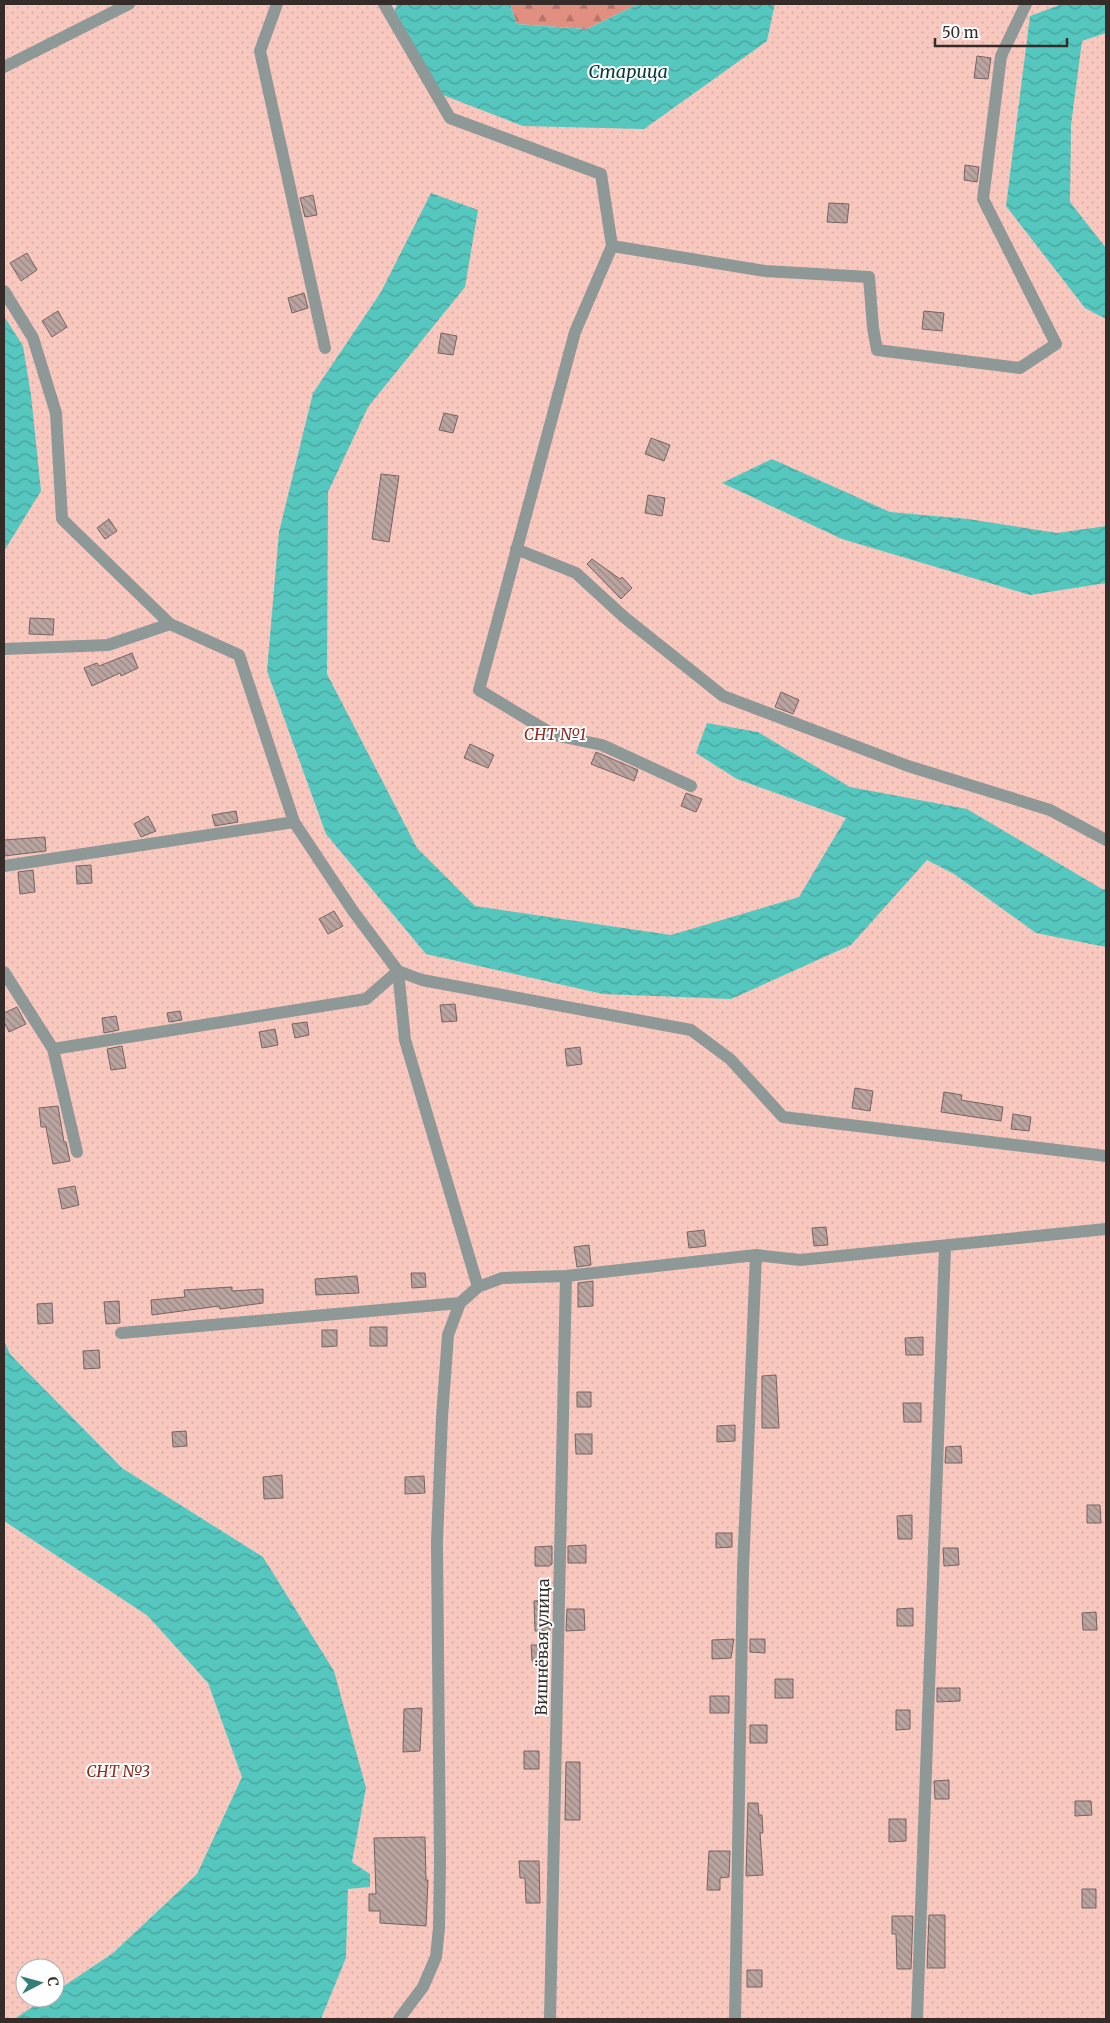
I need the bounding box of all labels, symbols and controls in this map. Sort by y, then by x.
scale bar [935,15,1068,47]
text: 50 m [942,23,979,42]
water label: Старица [588,60,668,83]
park label: СНТ №1 [524,724,586,744]
street label: Вишнёвая улица [531,1578,553,1716]
park label: СНТ №3 [86,1761,150,1781]
north arrow [15,1958,65,2008]
text: С [43,1976,62,1987]

